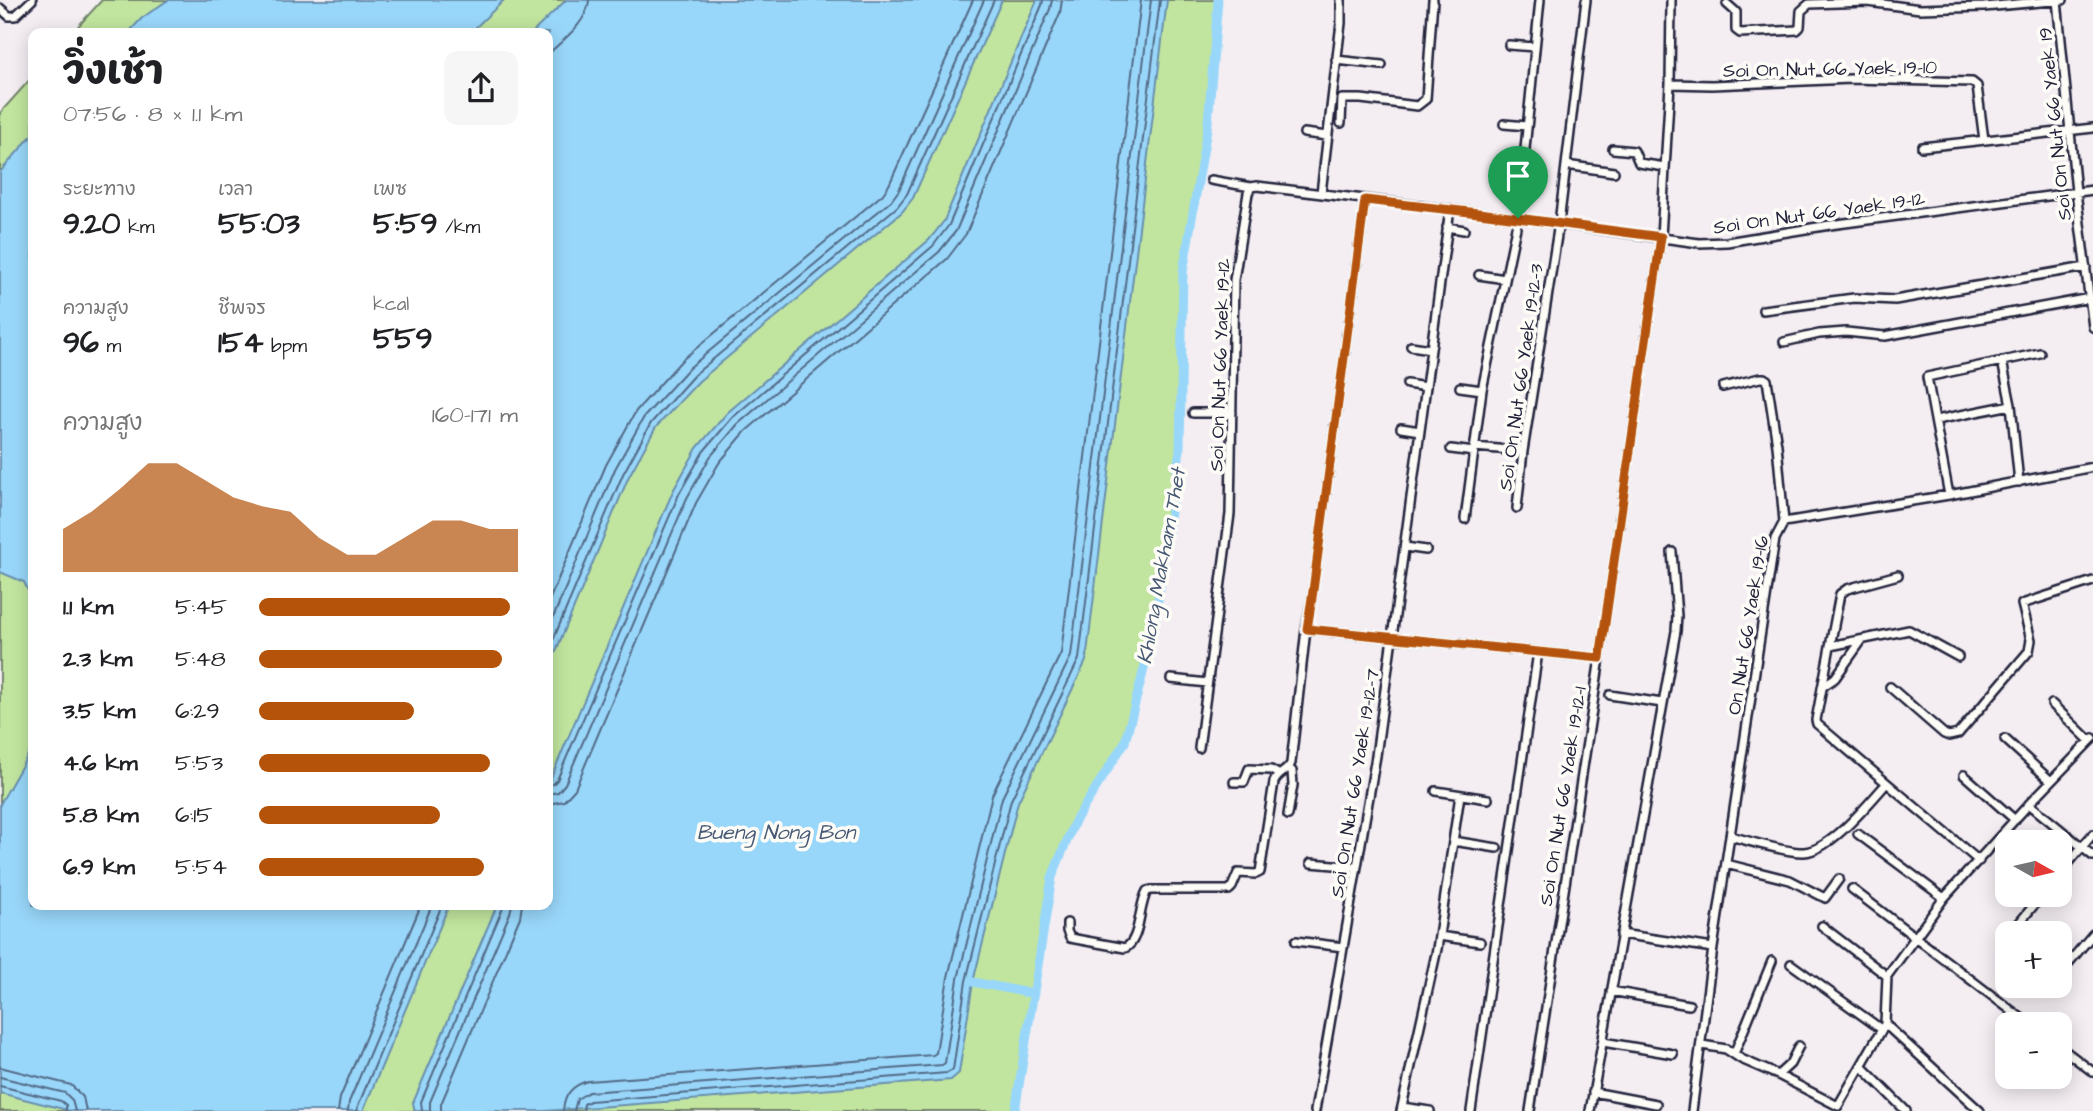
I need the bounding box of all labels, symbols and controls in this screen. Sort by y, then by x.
street label: Soi On Nut 66 Yaek 19 [2032,26,2079,222]
text: วิ่งเช้า [63,46,163,98]
button: share [444,51,518,125]
street label: Soi On Nut 66 Yaek 19-10 [1723,54,1937,85]
text: 07:56 · 8 × 1.1 km [63,98,242,130]
pin [1488,146,1548,218]
icon: arrive [1499,157,1537,195]
text: ระยะทาง [63,176,136,203]
text: เวลา [218,176,253,203]
text: เพซ [373,176,407,203]
street label: Soi On Nut 66 Yaek 19-12 [1712,185,1927,242]
text: 9.20 [63,203,120,245]
text: 55:03 [218,203,300,245]
text: 5:59 [373,203,438,245]
text: km [120,214,154,241]
text: /km [438,214,480,241]
street label: Soi On Nut 66 Yaek 19-12 [1203,258,1238,472]
street label: Soi On Nut 66 Yaek 19-12-3 [1492,262,1551,492]
text: kcal [373,291,409,318]
text: ความสูง [63,295,129,322]
text: ชีพจร [218,295,266,322]
text: 559 [373,318,433,360]
text: 96 [63,322,99,364]
text: 154 [218,322,264,364]
text: m [99,333,121,360]
text: bpm [264,333,307,360]
text: 160–171 m [432,399,518,431]
text: ความสูง [63,407,142,439]
water label: Khlong Makham Thet [1130,464,1194,666]
street label: On Nut 66 Yaek 19-16 [1721,534,1776,717]
text: 1.1 km [63,591,113,623]
text: 5:45 [175,591,227,623]
text: 2.3 km [63,643,132,675]
text: 5:48 [175,643,226,675]
street label: Soi On Nut 66 Yaek 19-12-7 [1324,667,1387,899]
street label: Soi On Nut 66 Yaek 19-12-1 [1533,684,1594,908]
text: 3.5 km [63,695,135,727]
text: 6:29 [175,695,220,727]
text: 4.6 km [63,747,138,779]
text: 5:53 [175,747,223,779]
text: 5.8 km [63,799,139,831]
text: 6:15 [175,799,213,831]
water label: Bueng Nong Bon [697,818,857,848]
north arrow [1995,830,2072,906]
map controls [1995,830,2072,1089]
text: 6.9 km [63,851,135,883]
text: 5:54 [175,851,227,883]
button: + [1995,921,2072,998]
button: − [1995,1012,2072,1089]

